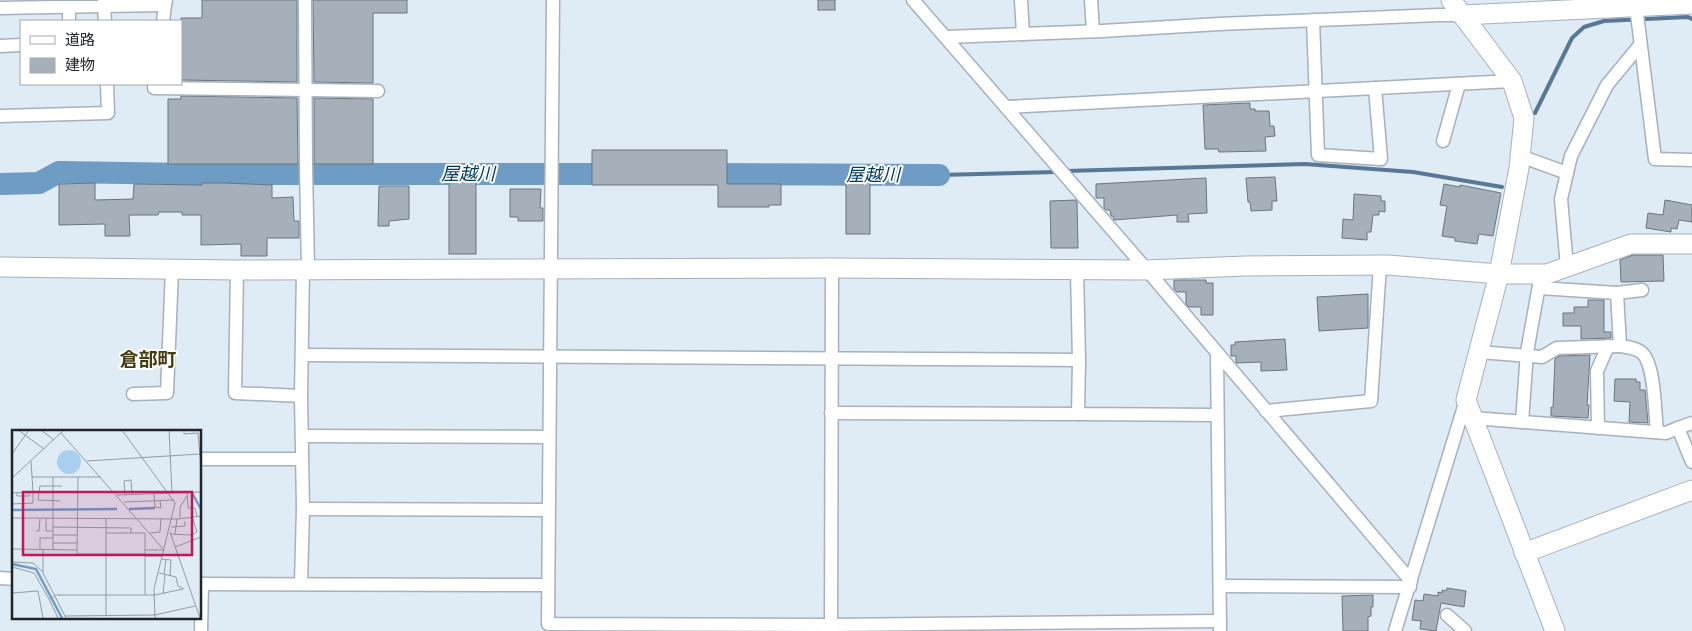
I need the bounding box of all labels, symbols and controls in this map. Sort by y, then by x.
legend [20,20,182,85]
text: 道路 [65,30,95,49]
text: 建物 [65,55,95,74]
water label: 屋越川 [441,162,497,185]
water label: 屋越川 [846,163,902,186]
district label: 倉部町 [119,347,177,372]
inset map [12,430,201,618]

